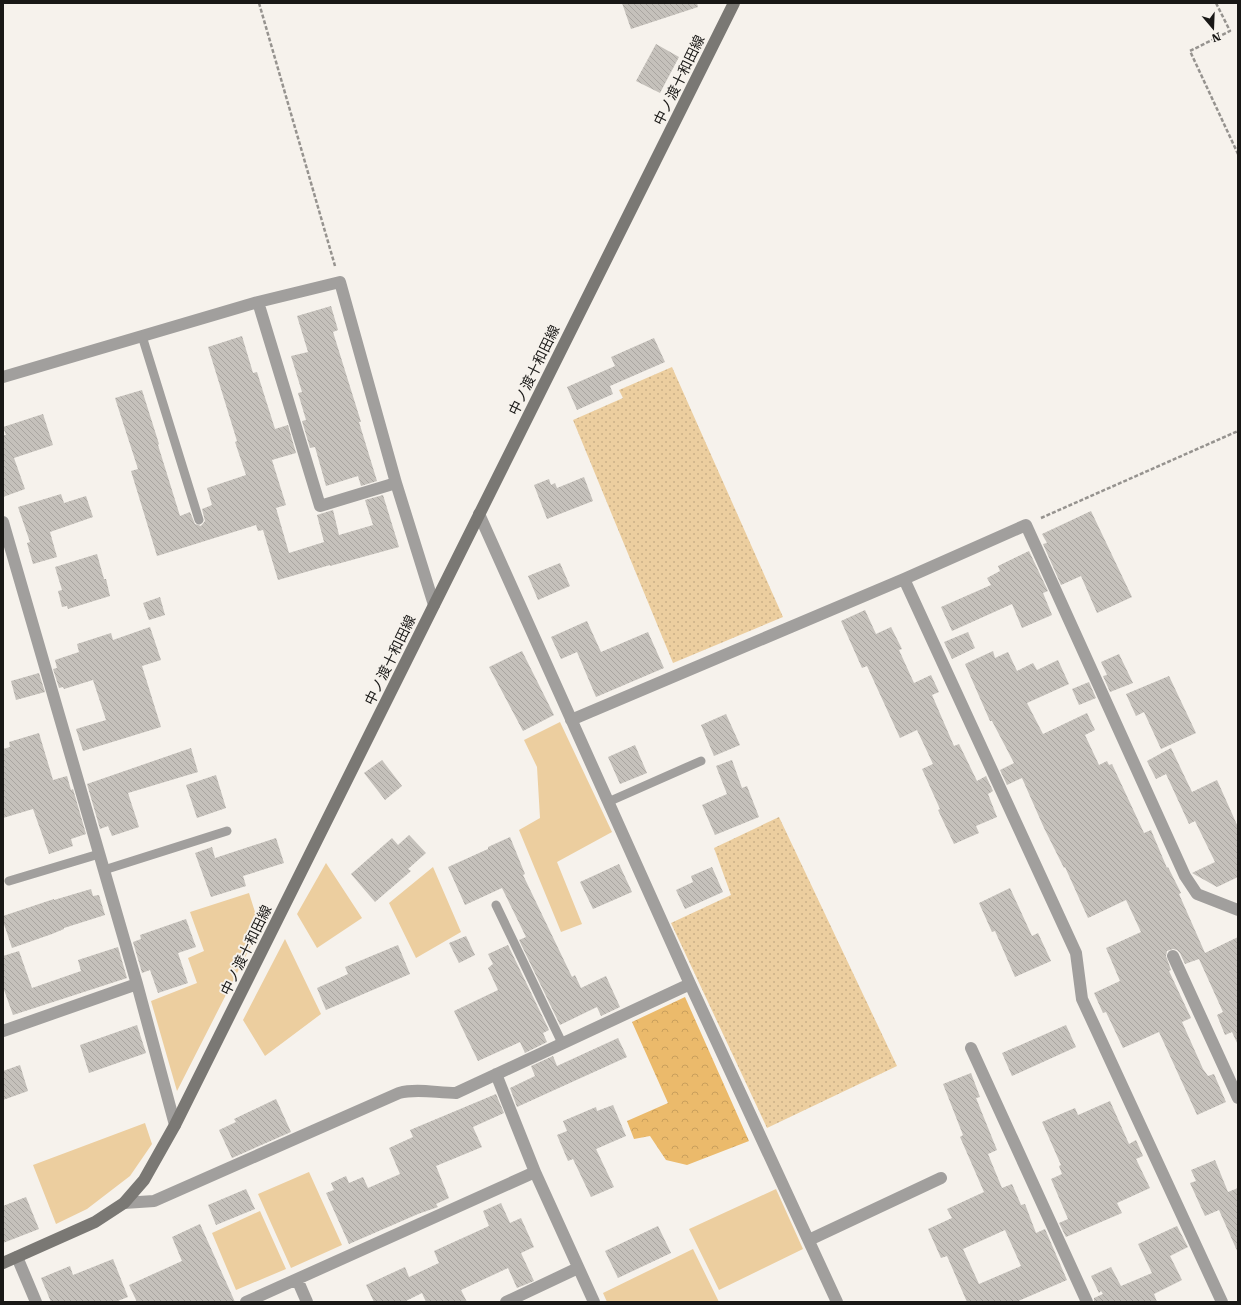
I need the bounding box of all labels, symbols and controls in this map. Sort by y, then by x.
north arrow [1193,8,1233,48]
text: N [1209,29,1222,45]
street label: 中ノ渡十和田線 [650,32,708,128]
street label: 中ノ渡十和田線 [505,322,563,418]
street label: 中ノ渡十和田線 [361,612,419,708]
street label: 中ノ渡十和田線 [217,902,275,998]

